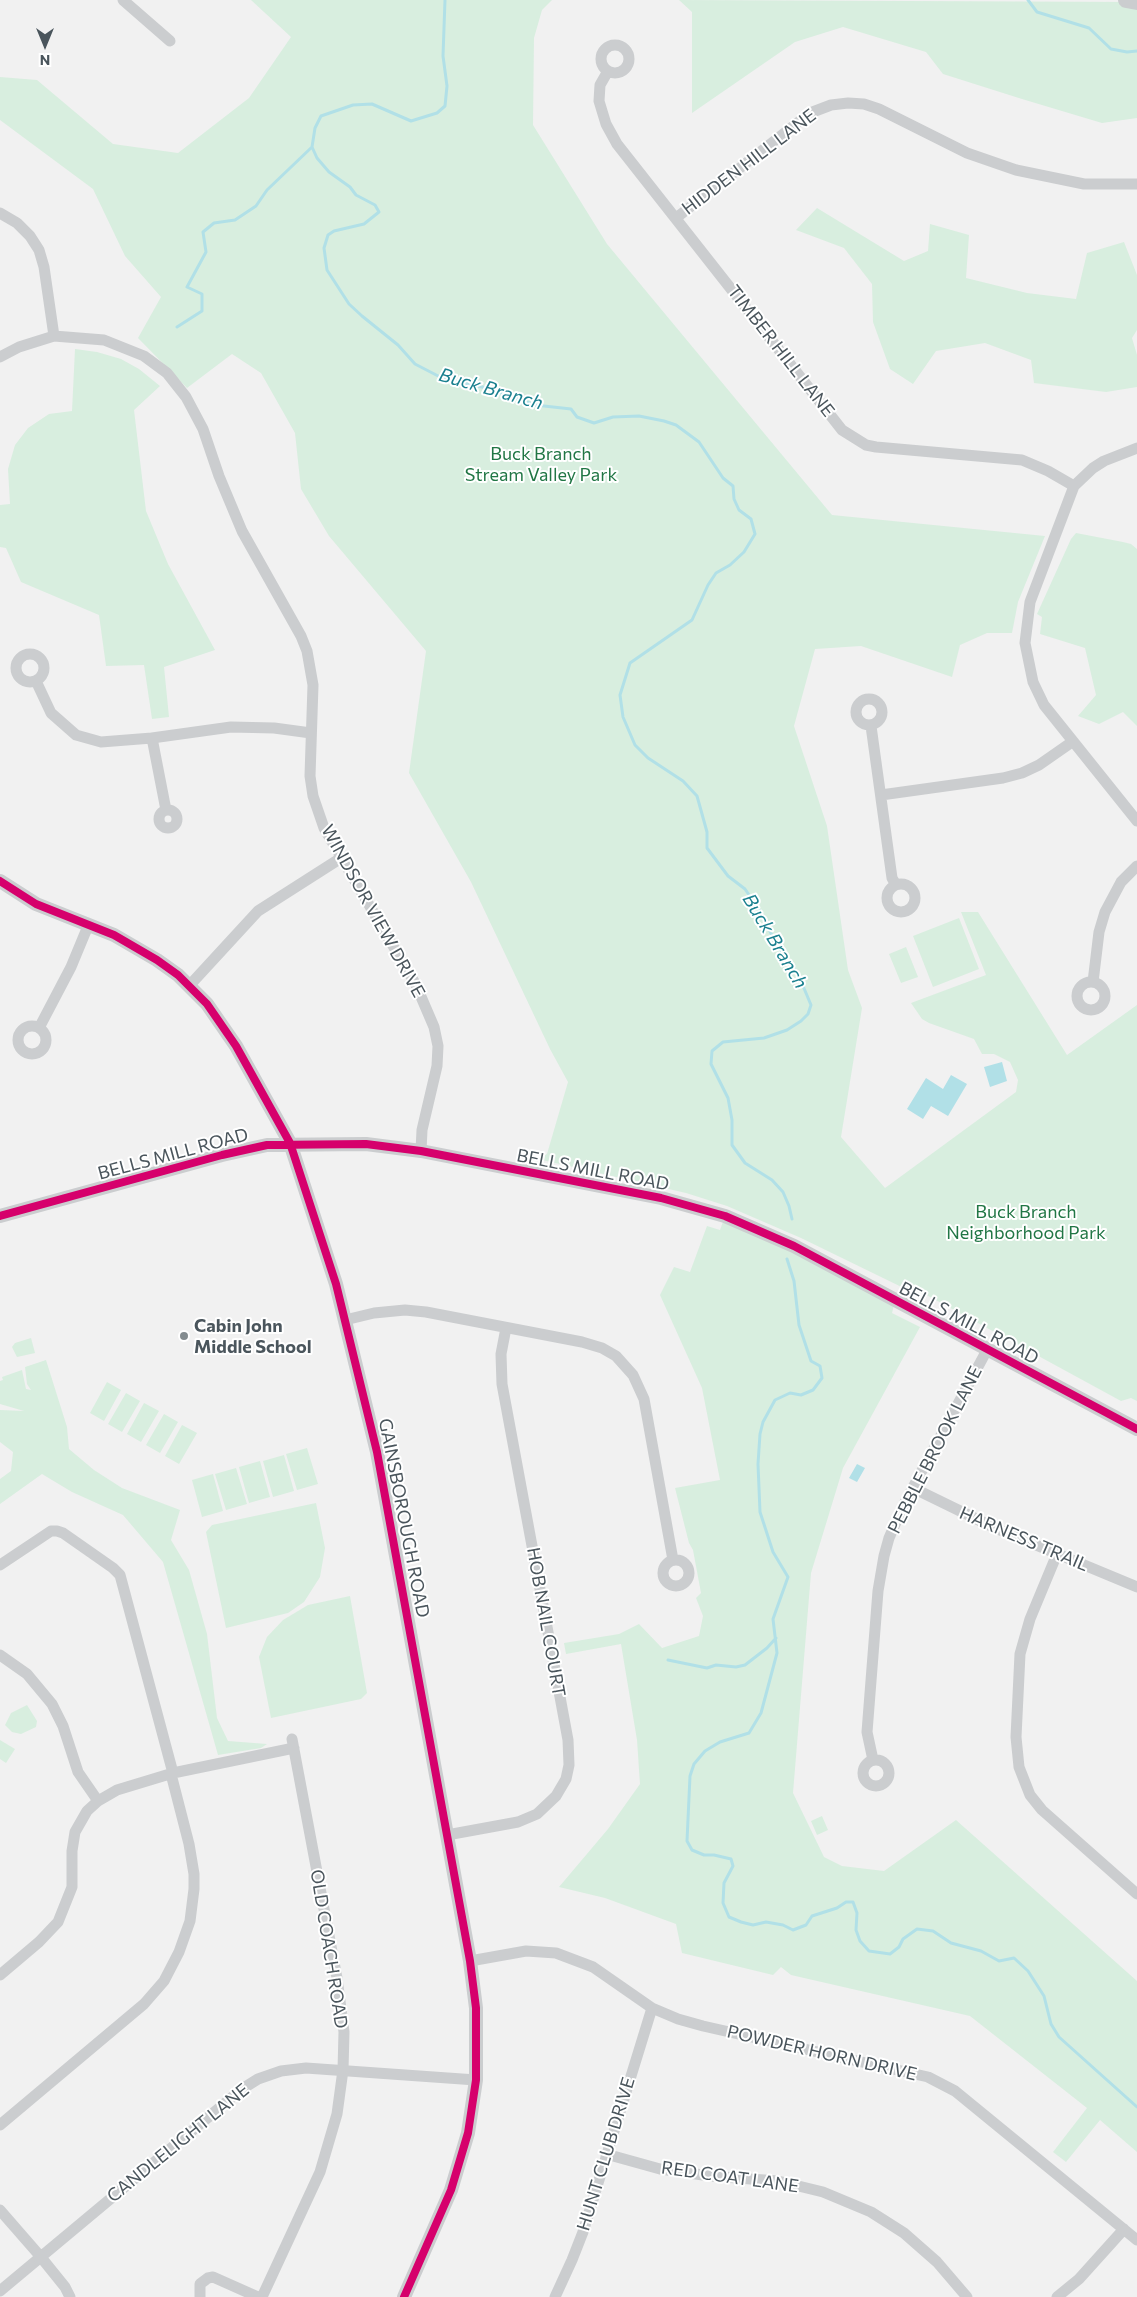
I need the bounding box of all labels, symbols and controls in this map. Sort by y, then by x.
north arrow [20,20,70,70]
text: N [40,52,50,69]
street label: HIDDEN HILL LANE [678,105,820,219]
street label: TIMBER HILL LANE [723,281,839,421]
water label: Buck Branch [436,363,546,415]
park label: Buck Branch Stream Valley Park [465,443,617,486]
street label: WINDSOR VIEW DRIVE [316,821,430,1001]
water label: Buck Branch [738,889,812,993]
street label: BELLS MILL ROAD [95,1124,251,1184]
street label: BELLS MILL ROAD [515,1145,671,1195]
park label: Buck Branch Neighborhood Park [946,1201,1106,1244]
street label: BELLS MILL ROAD [896,1277,1042,1369]
place label: Cabin John Middle School [194,1315,312,1358]
marker: Cabin John Middle School [178,1330,190,1342]
street label: PEBBLE BROOK LANE [883,1363,987,1537]
street label: GAINSBOROUGH ROAD [374,1417,434,1619]
street label: HARNESS TRAIL [956,1502,1092,1576]
street label: HOB NAIL COURT [522,1546,570,1698]
street label: OLD COACH ROAD [306,1868,352,2030]
street label: POWDER HORN DRIVE [725,2021,919,2085]
street label: HUNT CLUB DRIVE [572,2075,640,2233]
street label: CANDLELIGHT LANE [103,2079,253,2207]
street label: RED COAT LANE [660,2157,800,2197]

